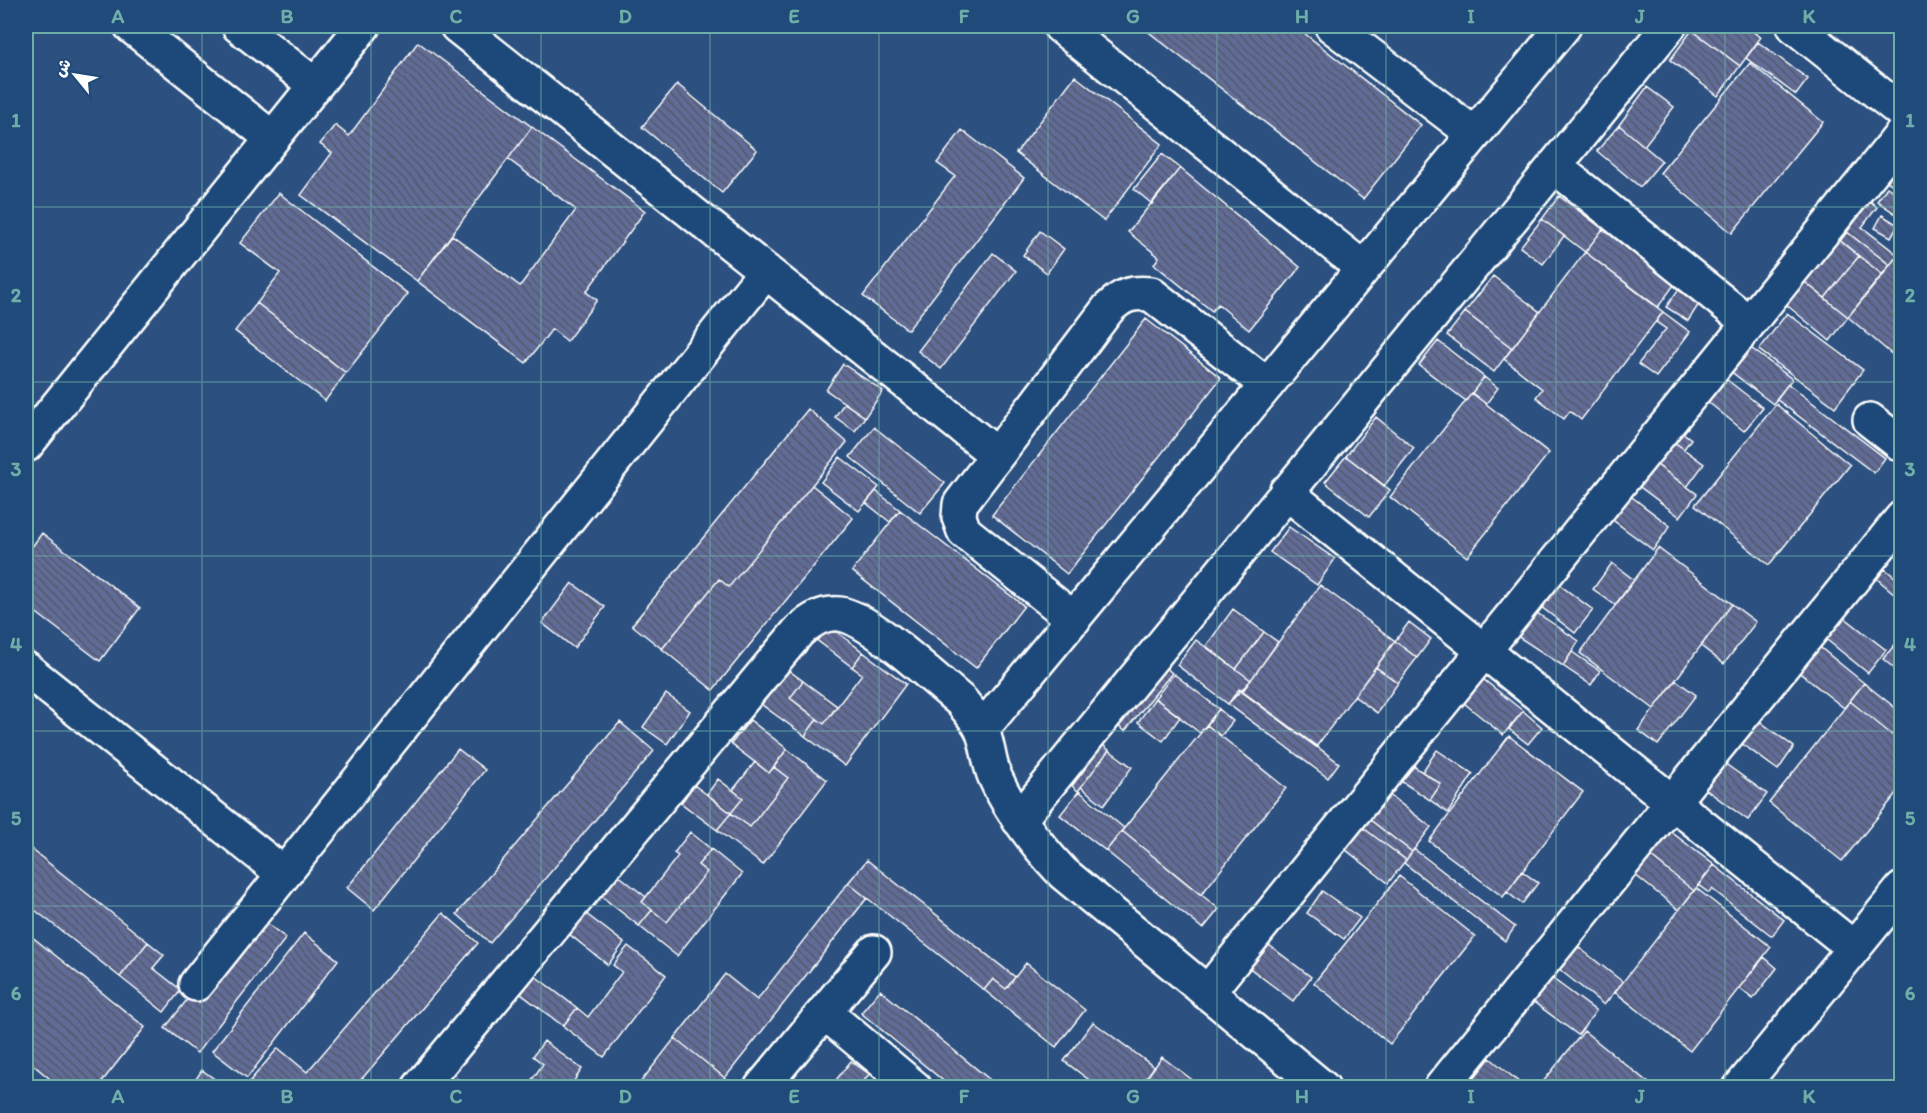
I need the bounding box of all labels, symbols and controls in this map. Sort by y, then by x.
text: A [111,4,125,28]
text: B [281,4,294,28]
text: C [450,4,463,28]
text: D [618,4,632,28]
text: E [788,4,800,28]
text: F [959,4,970,28]
text: G [1126,4,1140,28]
text: H [1295,4,1309,28]
text: I [1467,4,1475,28]
text: J [1634,4,1645,28]
text: K [1803,4,1817,28]
north arrow [45,45,105,105]
text: ش [50,55,75,80]
text: 1 [11,108,21,132]
text: 1 [1905,108,1915,132]
text: 2 [11,283,22,307]
text: 2 [1905,283,1916,307]
text: 3 [11,457,22,481]
text: 3 [1905,457,1916,481]
text: 4 [10,632,22,656]
text: 4 [1904,632,1916,656]
text: 5 [11,806,22,830]
text: 5 [1905,806,1916,830]
text: 6 [11,981,22,1005]
text: 6 [1905,981,1916,1005]
text: A [111,1084,125,1108]
text: B [281,1084,294,1108]
text: C [450,1084,463,1108]
text: D [618,1084,632,1108]
text: E [788,1084,800,1108]
text: F [959,1084,970,1108]
text: G [1126,1084,1140,1108]
text: H [1295,1084,1309,1108]
text: I [1467,1084,1475,1108]
text: J [1634,1084,1645,1108]
text: K [1803,1084,1817,1108]

